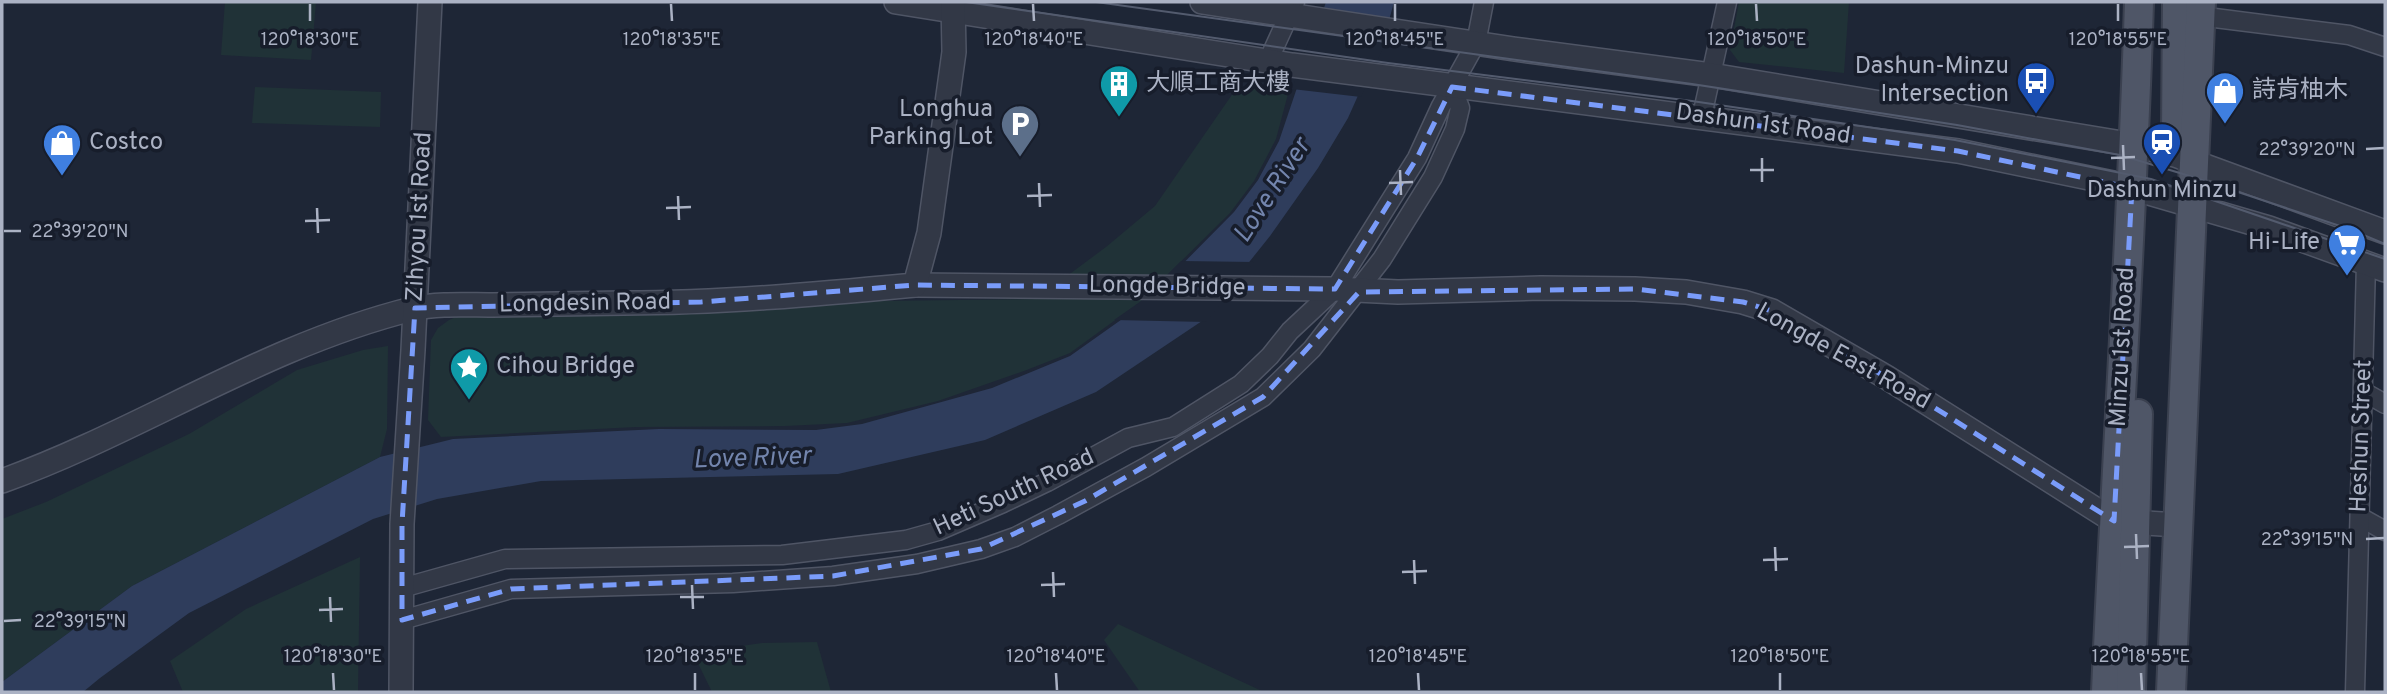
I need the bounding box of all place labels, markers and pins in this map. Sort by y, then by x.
place label: Dashun-Minzu Intersection [1855,52,2009,110]
bus stop icon: Dashun-Minzu Intersection [2015,60,2057,115]
building icon: 大順工商大樓 [1098,63,1140,118]
place label: 大順工商大樓 [1146,69,1290,99]
shop icon: 詩肯柚木 [2204,70,2246,125]
place label: 詩肯柚木 [2252,76,2348,106]
place label: Longhua Parking Lot [869,95,993,153]
parking icon: Longhua Parking Lot [999,103,1041,158]
station icon: Dashun Minzu [2141,121,2183,176]
shop icon: Costco [41,122,83,177]
place label: Costco [89,128,163,158]
place label: Dashun Minzu [2087,176,2237,206]
supermarket icon: Hi-Life [2326,222,2368,277]
place label: Hi-Life [2248,228,2320,258]
place icon: Cihou Bridge [448,346,490,401]
place label: Cihou Bridge [496,352,635,382]

